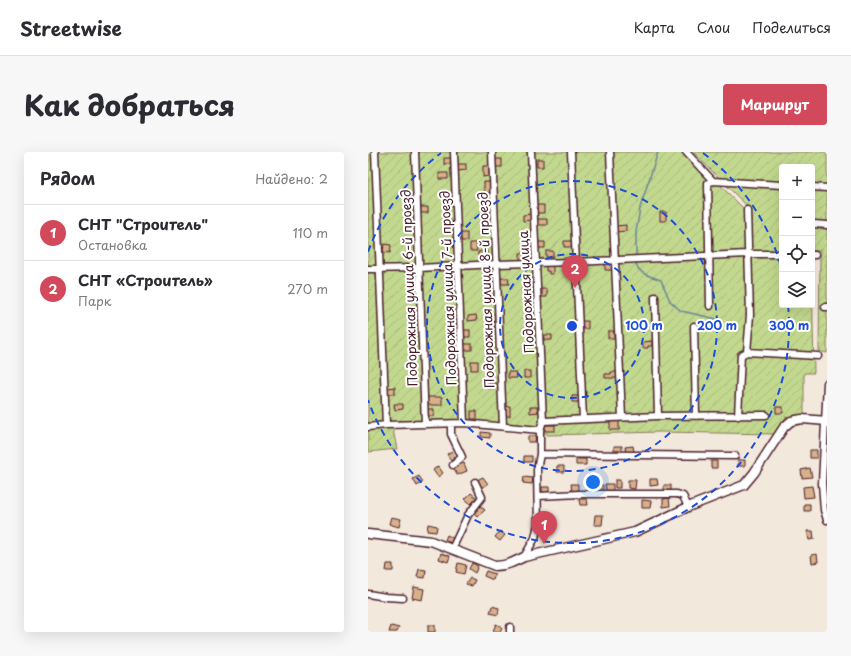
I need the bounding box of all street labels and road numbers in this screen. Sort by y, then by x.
street label: Подорожная улица 6-й проезд [396,189,421,387]
street label: Подорожная улица 7-й проезд [435,190,460,386]
street label: Подорожная улица 8-й проезд [473,192,498,388]
street label: Подорожная улица [513,229,538,354]

